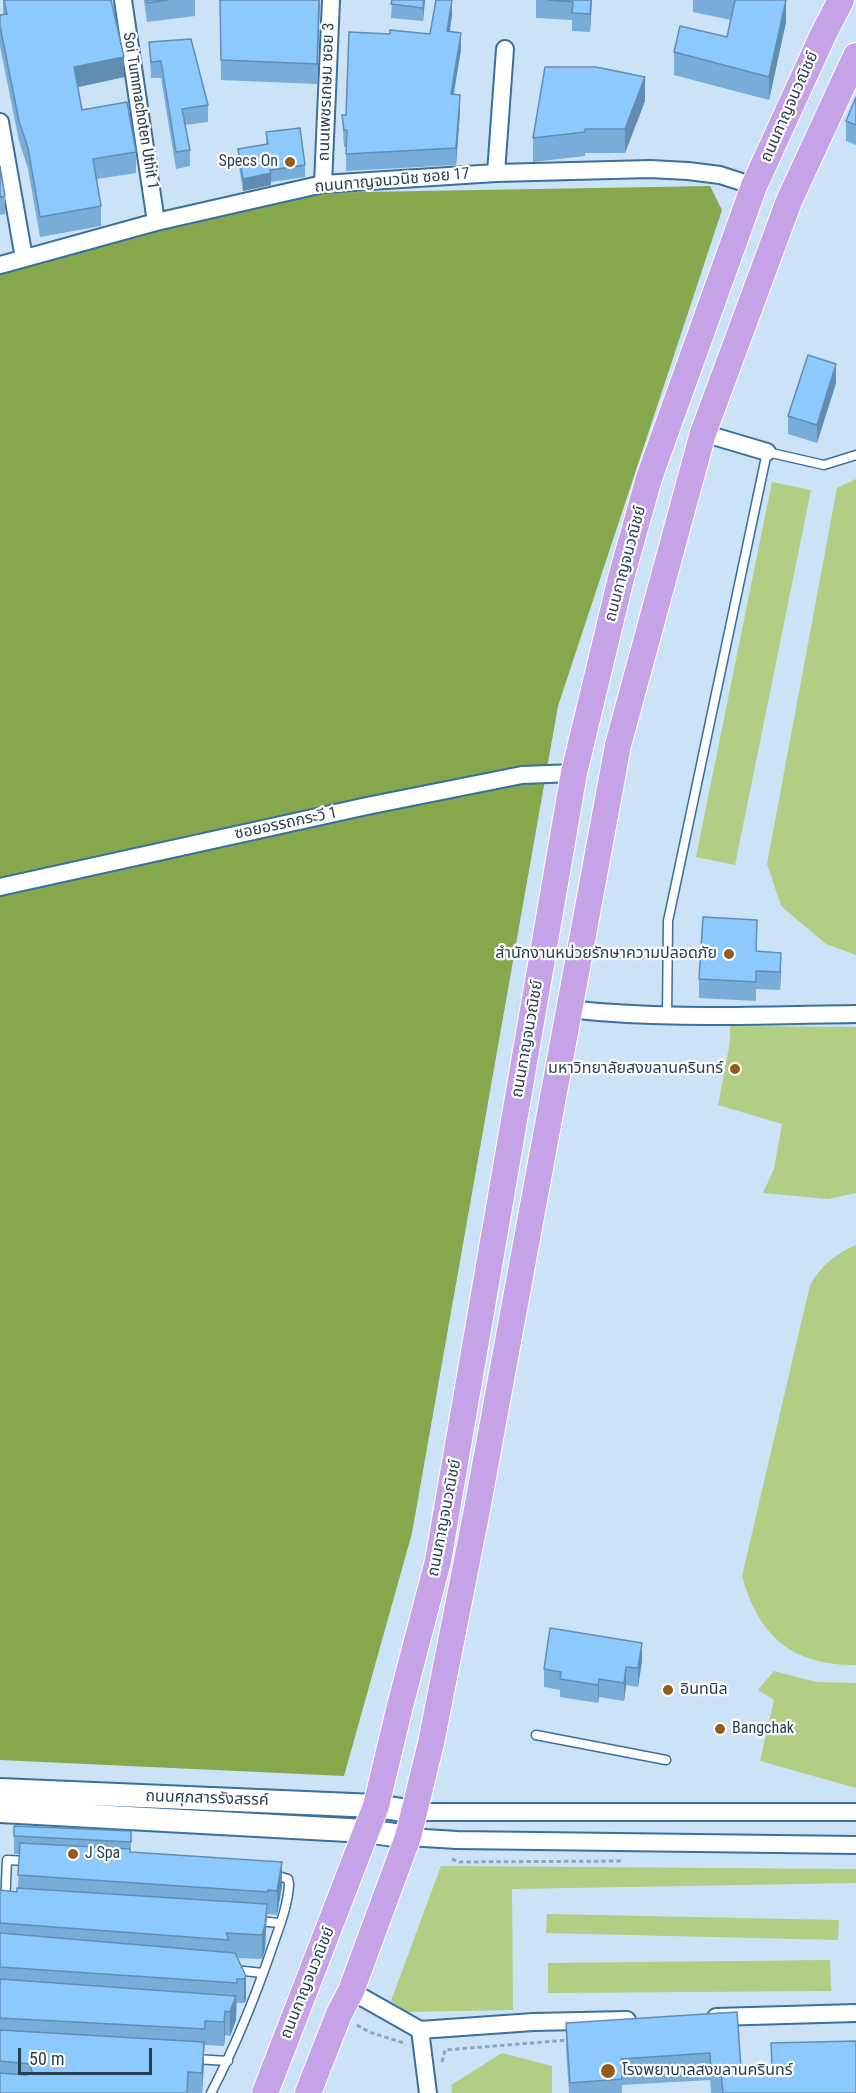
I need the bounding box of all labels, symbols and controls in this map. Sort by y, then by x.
street label: ถนนเพชรเกษม ซอย 3 [315,22,339,162]
street label: Soi Tummachoten Uthit 1 [118,31,162,191]
street label: ถนนกาญจนวณิชย์ [757,49,823,165]
place label: Specs On [219,152,278,172]
marker: Specs On [283,155,297,169]
street label: ถนนกาญจนวนิช ซอย 17 [314,165,470,197]
street label: ถนนกาญจนวณิชย์ [601,504,651,624]
street label: ซอยอรรถกระวี 1 [233,804,339,844]
place label: สำนักงานหน่วยรักษาความปลอดภัย [495,944,717,964]
marker: สำนักงานหน่วยรักษาความปลอดภัย [722,947,736,961]
street label: ถนนกาญจนวณิชย์ [508,979,548,1099]
place label: มหาวิทยาลัยสงขลานครินทร์ [548,1059,723,1079]
marker: มหาวิทยาลัยสงขลานครินทร์ [728,1062,742,1076]
street label: ถนนกาญจนวณิชย์ [424,1458,466,1578]
place label: อินทนิล [680,1680,728,1700]
marker: อินทนิล [661,1683,675,1697]
place label: Bangchak [732,1719,794,1739]
marker: Bangchak [713,1722,727,1736]
street label: ถนนศุภสารรังสรรค์ [145,1787,269,1811]
place label: J Spa [85,1844,120,1864]
marker: J Spa [66,1847,80,1861]
street label: ถนนกาญจนวณิชย์ [277,1924,339,2042]
scale bar [21,2036,154,2074]
text: 50 m [29,2048,64,2069]
place label: โรงพยาบาลสงขลานครินทร์ [622,2061,793,2081]
marker: โรงพยาบาลสงขลานครินทร์ [599,2062,617,2080]

